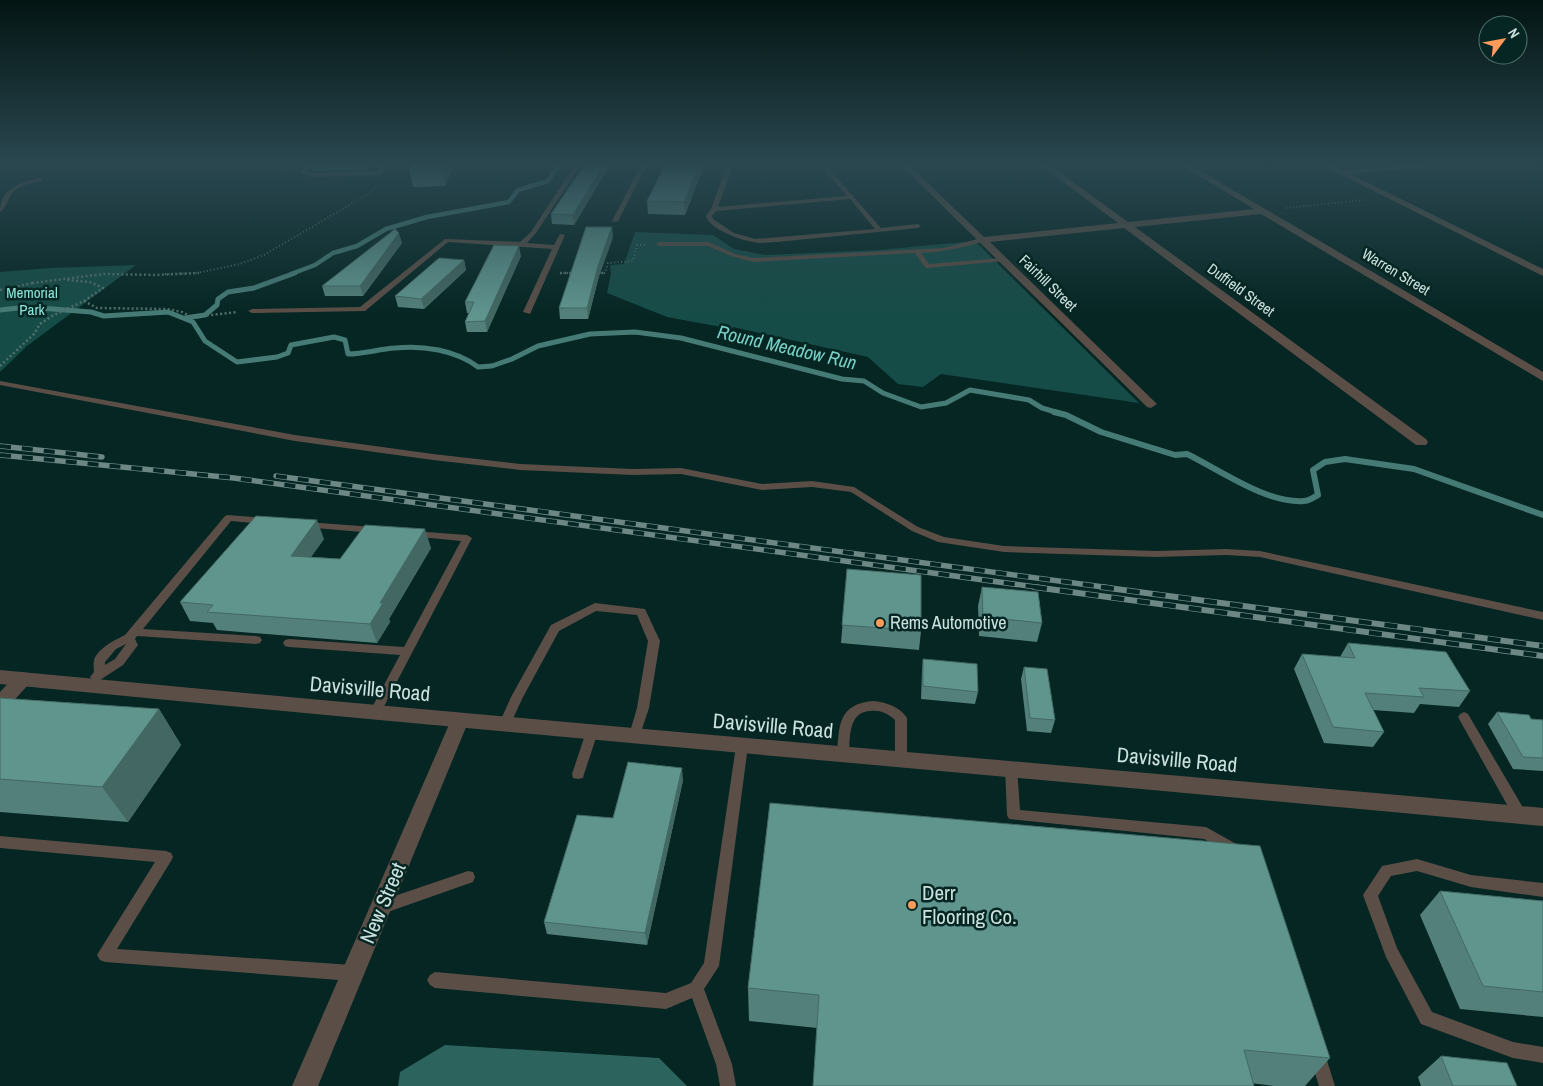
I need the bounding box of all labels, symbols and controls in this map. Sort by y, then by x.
north arrow [1478,15,1528,65]
text: N [1504,25,1524,41]
street label: Warren Street [1358,243,1435,300]
street label: Fairhill Street [1015,250,1082,316]
street label: Duffield Street [1203,258,1280,321]
park label: Memorial Park [6,282,58,320]
water label: Round Meadow Run [715,318,859,376]
place label: Rems Automotive [890,610,1007,635]
marker: Rems Automotive [874,617,886,629]
street label: Davisville Road [309,669,431,708]
street label: Davisville Road [712,706,834,745]
street label: Davisville Road [1116,740,1238,779]
street label: New Street [353,858,413,948]
place label: Derr Flooring Co. [922,878,1017,931]
marker: Derr Flooring Co. [906,899,918,911]

